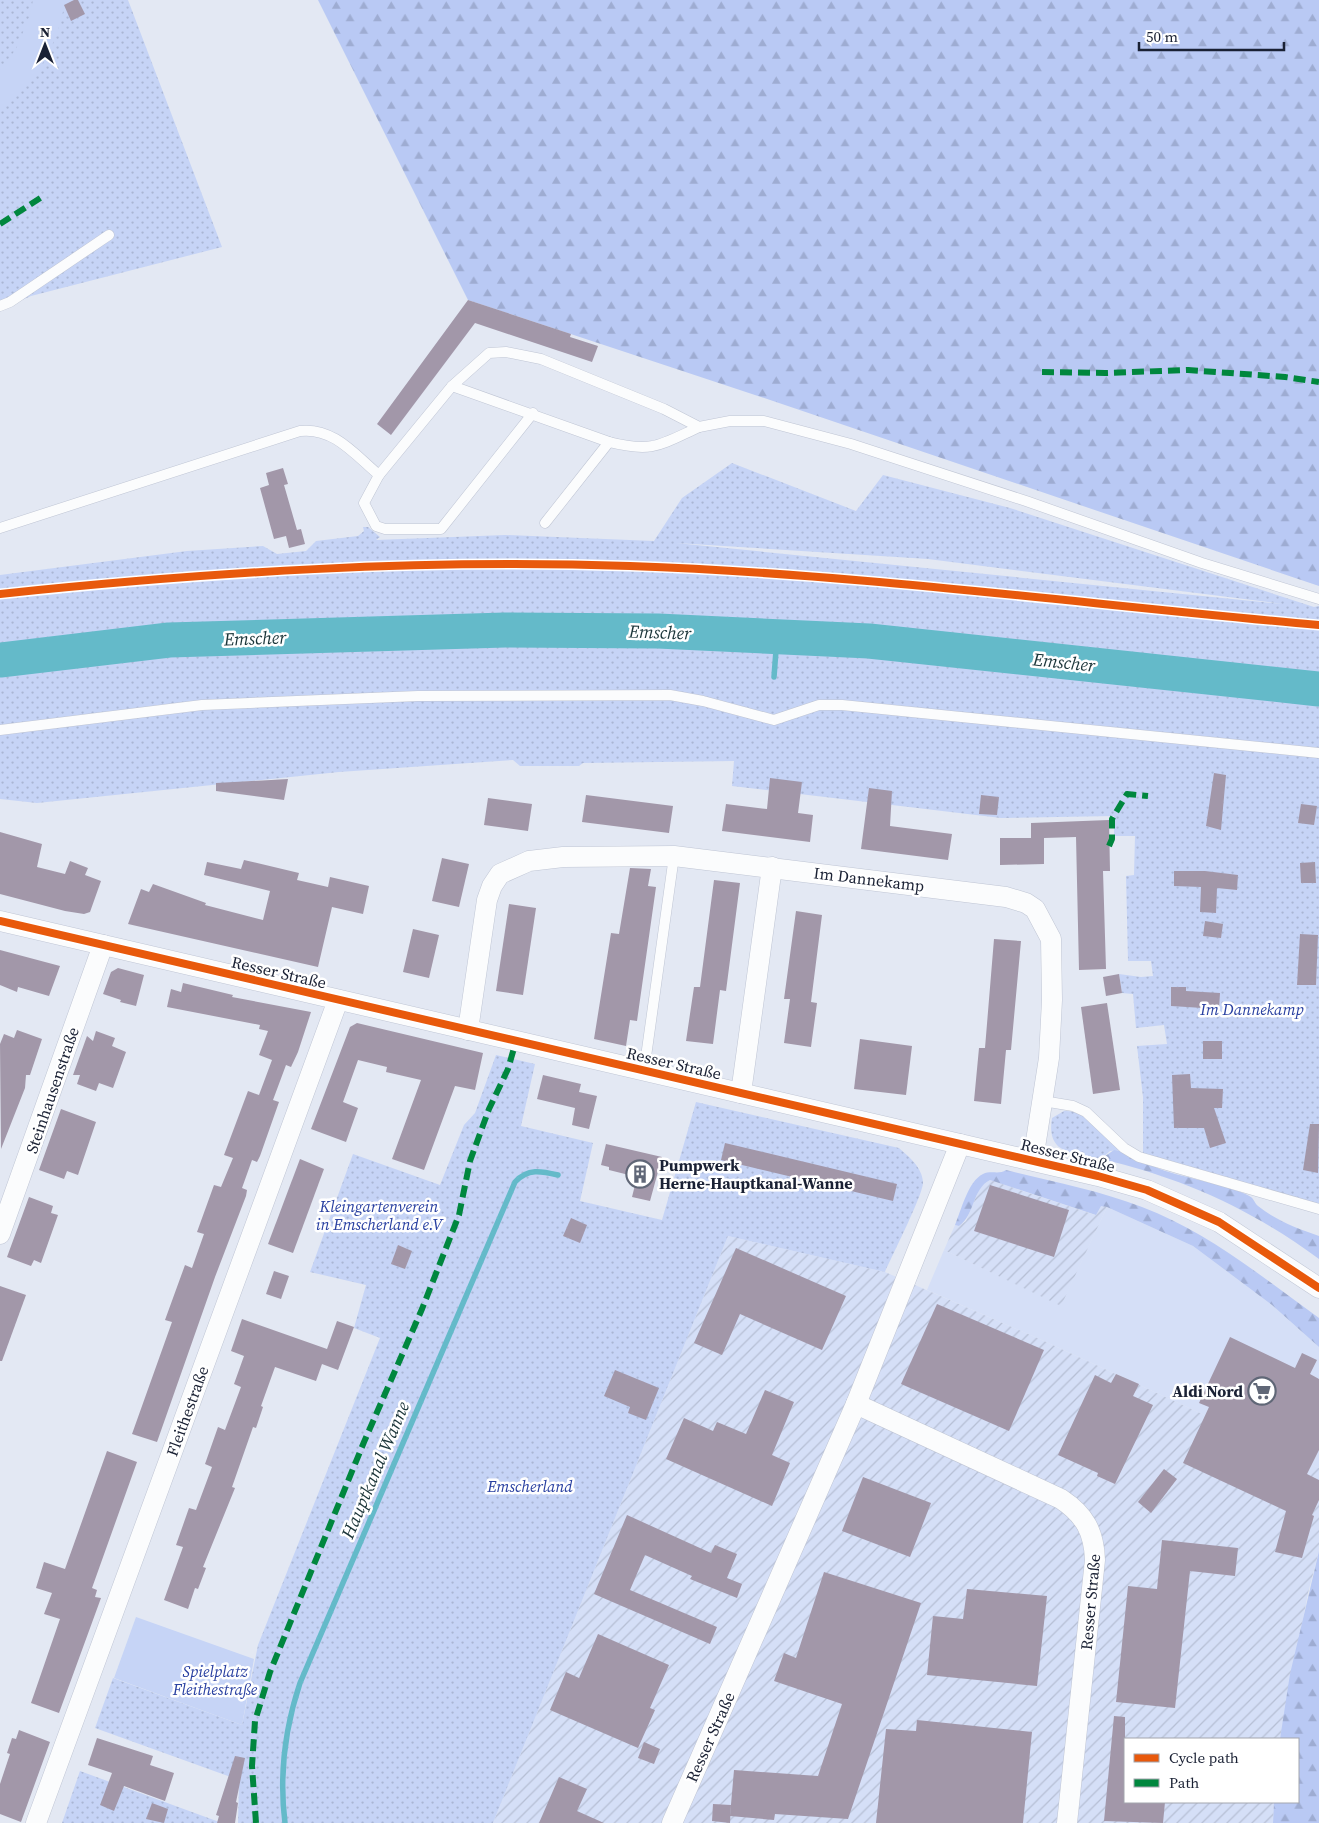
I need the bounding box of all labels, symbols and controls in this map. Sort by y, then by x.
north arrow [20,20,70,70]
scale bar [1139,20,1284,52]
text: N [40,22,50,42]
text: 50 m [1146,26,1178,47]
water label: Emscher [627,618,692,646]
water label: Emscher [222,624,287,652]
water label: Emscher [1031,646,1097,678]
street label: Im Dannekamp [812,861,926,897]
street label: Resser Straße [229,950,329,994]
park label: Im Dannekamp [1199,998,1304,1020]
street label: Steinhausenstraße [20,1024,84,1156]
street label: Resser Straße [624,1041,724,1085]
street label: Resser Straße [1018,1133,1118,1177]
place label: Pumpwerk Herne-Hauptkanal-Wanne [659,1154,853,1194]
building icon: Pumpwerk Herne-Hauptkanal-Wanne [625,1159,655,1189]
park label: Kleingartenverein in Emscherland e.V [316,1195,445,1235]
street label: Fleithestraße [161,1363,213,1459]
supermarket icon: Aldi Nord [1247,1376,1277,1406]
place label: Aldi Nord [1172,1380,1243,1402]
water label: Hauptkanal Wanne [334,1397,415,1543]
park label: Emscherland [486,1475,573,1497]
street label: Resser Straße [1075,1553,1105,1651]
park label: Spielplatz Fleithestraße [172,1660,258,1700]
street label: Resser Straße [680,1688,740,1786]
legend [1124,1738,1299,1803]
text: Cycle path [1169,1747,1239,1768]
text: Path [1169,1772,1199,1793]

